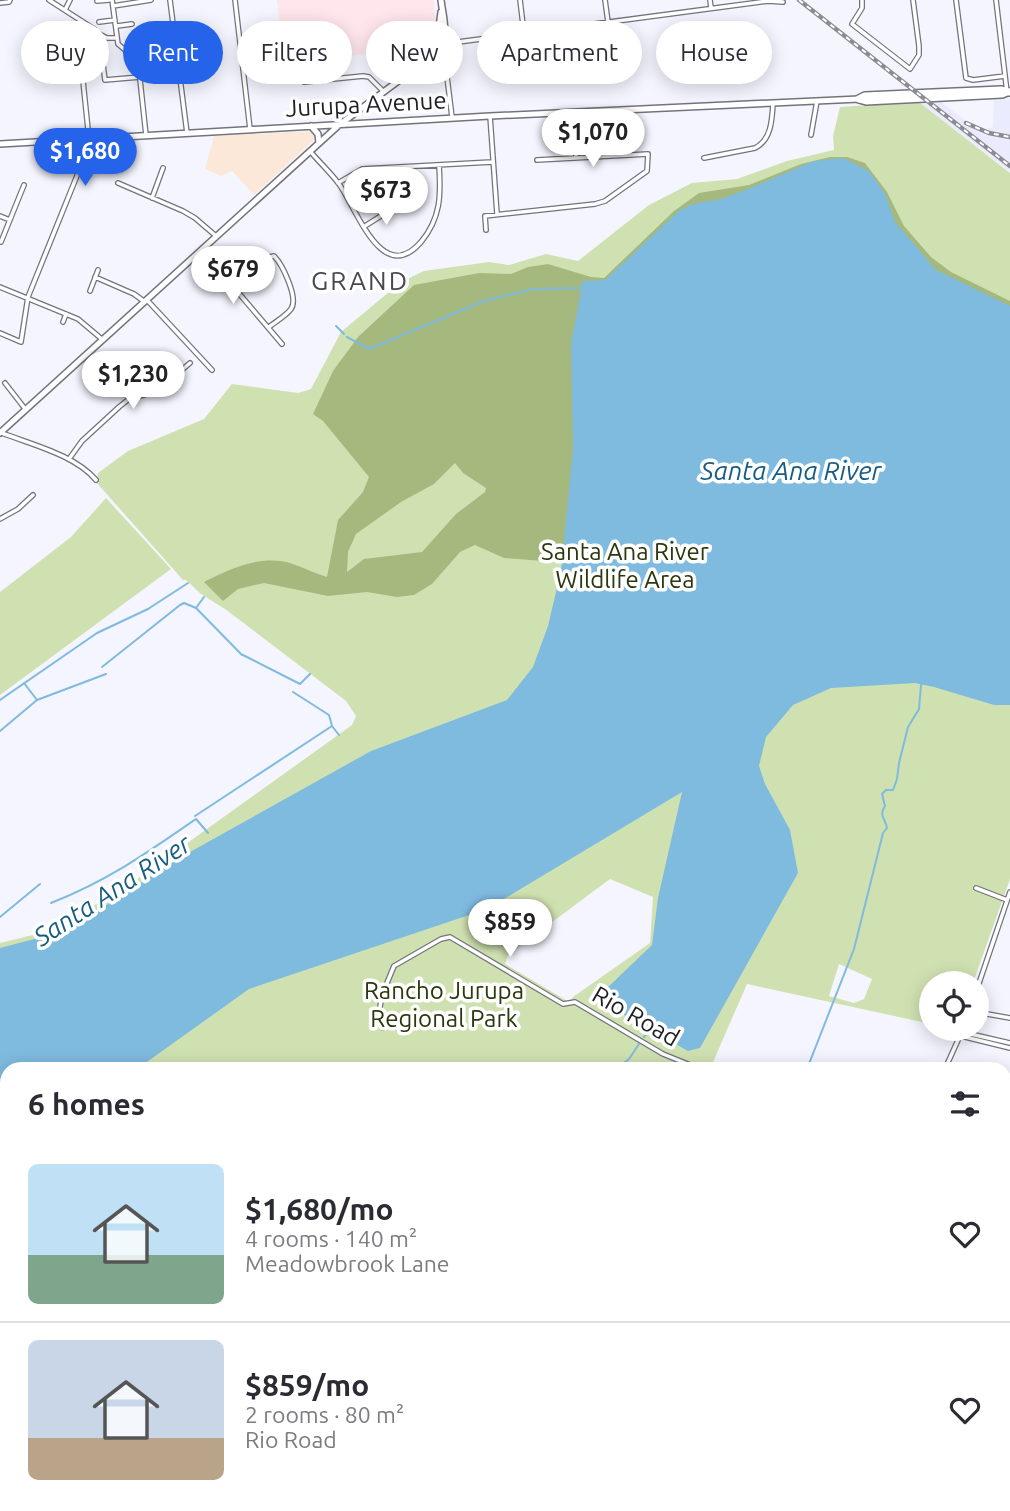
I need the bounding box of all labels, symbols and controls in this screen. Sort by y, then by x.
chip: Buy [21,21,109,84]
chip: Rent [123,21,223,84]
chip: Filters [237,21,352,84]
chip: New [366,21,463,84]
chip: Apartment [477,21,642,84]
chip: House [656,21,772,84]
street label: Jurupa Avenue [285,86,447,122]
pin: $1,070 [536,110,650,169]
text: $1,070 [558,119,628,144]
pin: $1,680 [28,128,142,188]
text: $1,680 [50,138,120,163]
pin: $673 [345,168,427,227]
text: $673 [360,177,412,202]
pin: $679 [192,246,274,306]
text: $679 [207,256,259,281]
district label: GRAND [311,266,409,295]
pin: $1,230 [76,352,190,411]
text: $1,230 [98,361,168,386]
water label: Santa Ana River [700,456,883,485]
park label: Santa Ana River Wildlife Area [541,538,709,593]
water label: Santa Ana River [27,828,197,952]
pin: $859 [469,900,551,959]
text: $859 [484,909,536,934]
map controls [919,971,989,1041]
button: locate [919,971,989,1041]
park label: Rancho Jurupa Regional Park [364,977,524,1032]
street label: Rio Road [588,980,684,1052]
icon: filters [946,1085,984,1123]
text: 6 homes [28,1087,145,1121]
icon: home [84,1192,168,1276]
text: $1,680/mo [245,1192,394,1226]
icon: heart [946,1215,984,1253]
text: 4 rooms · 140 m² [245,1226,417,1251]
text: Meadowbrook Lane [245,1251,450,1276]
icon: home [84,1368,168,1452]
text: $859/mo [245,1368,369,1402]
icon: heart [946,1391,984,1429]
text: 2 rooms · 80 m² [245,1402,404,1427]
text: Rio Road [245,1427,337,1452]

